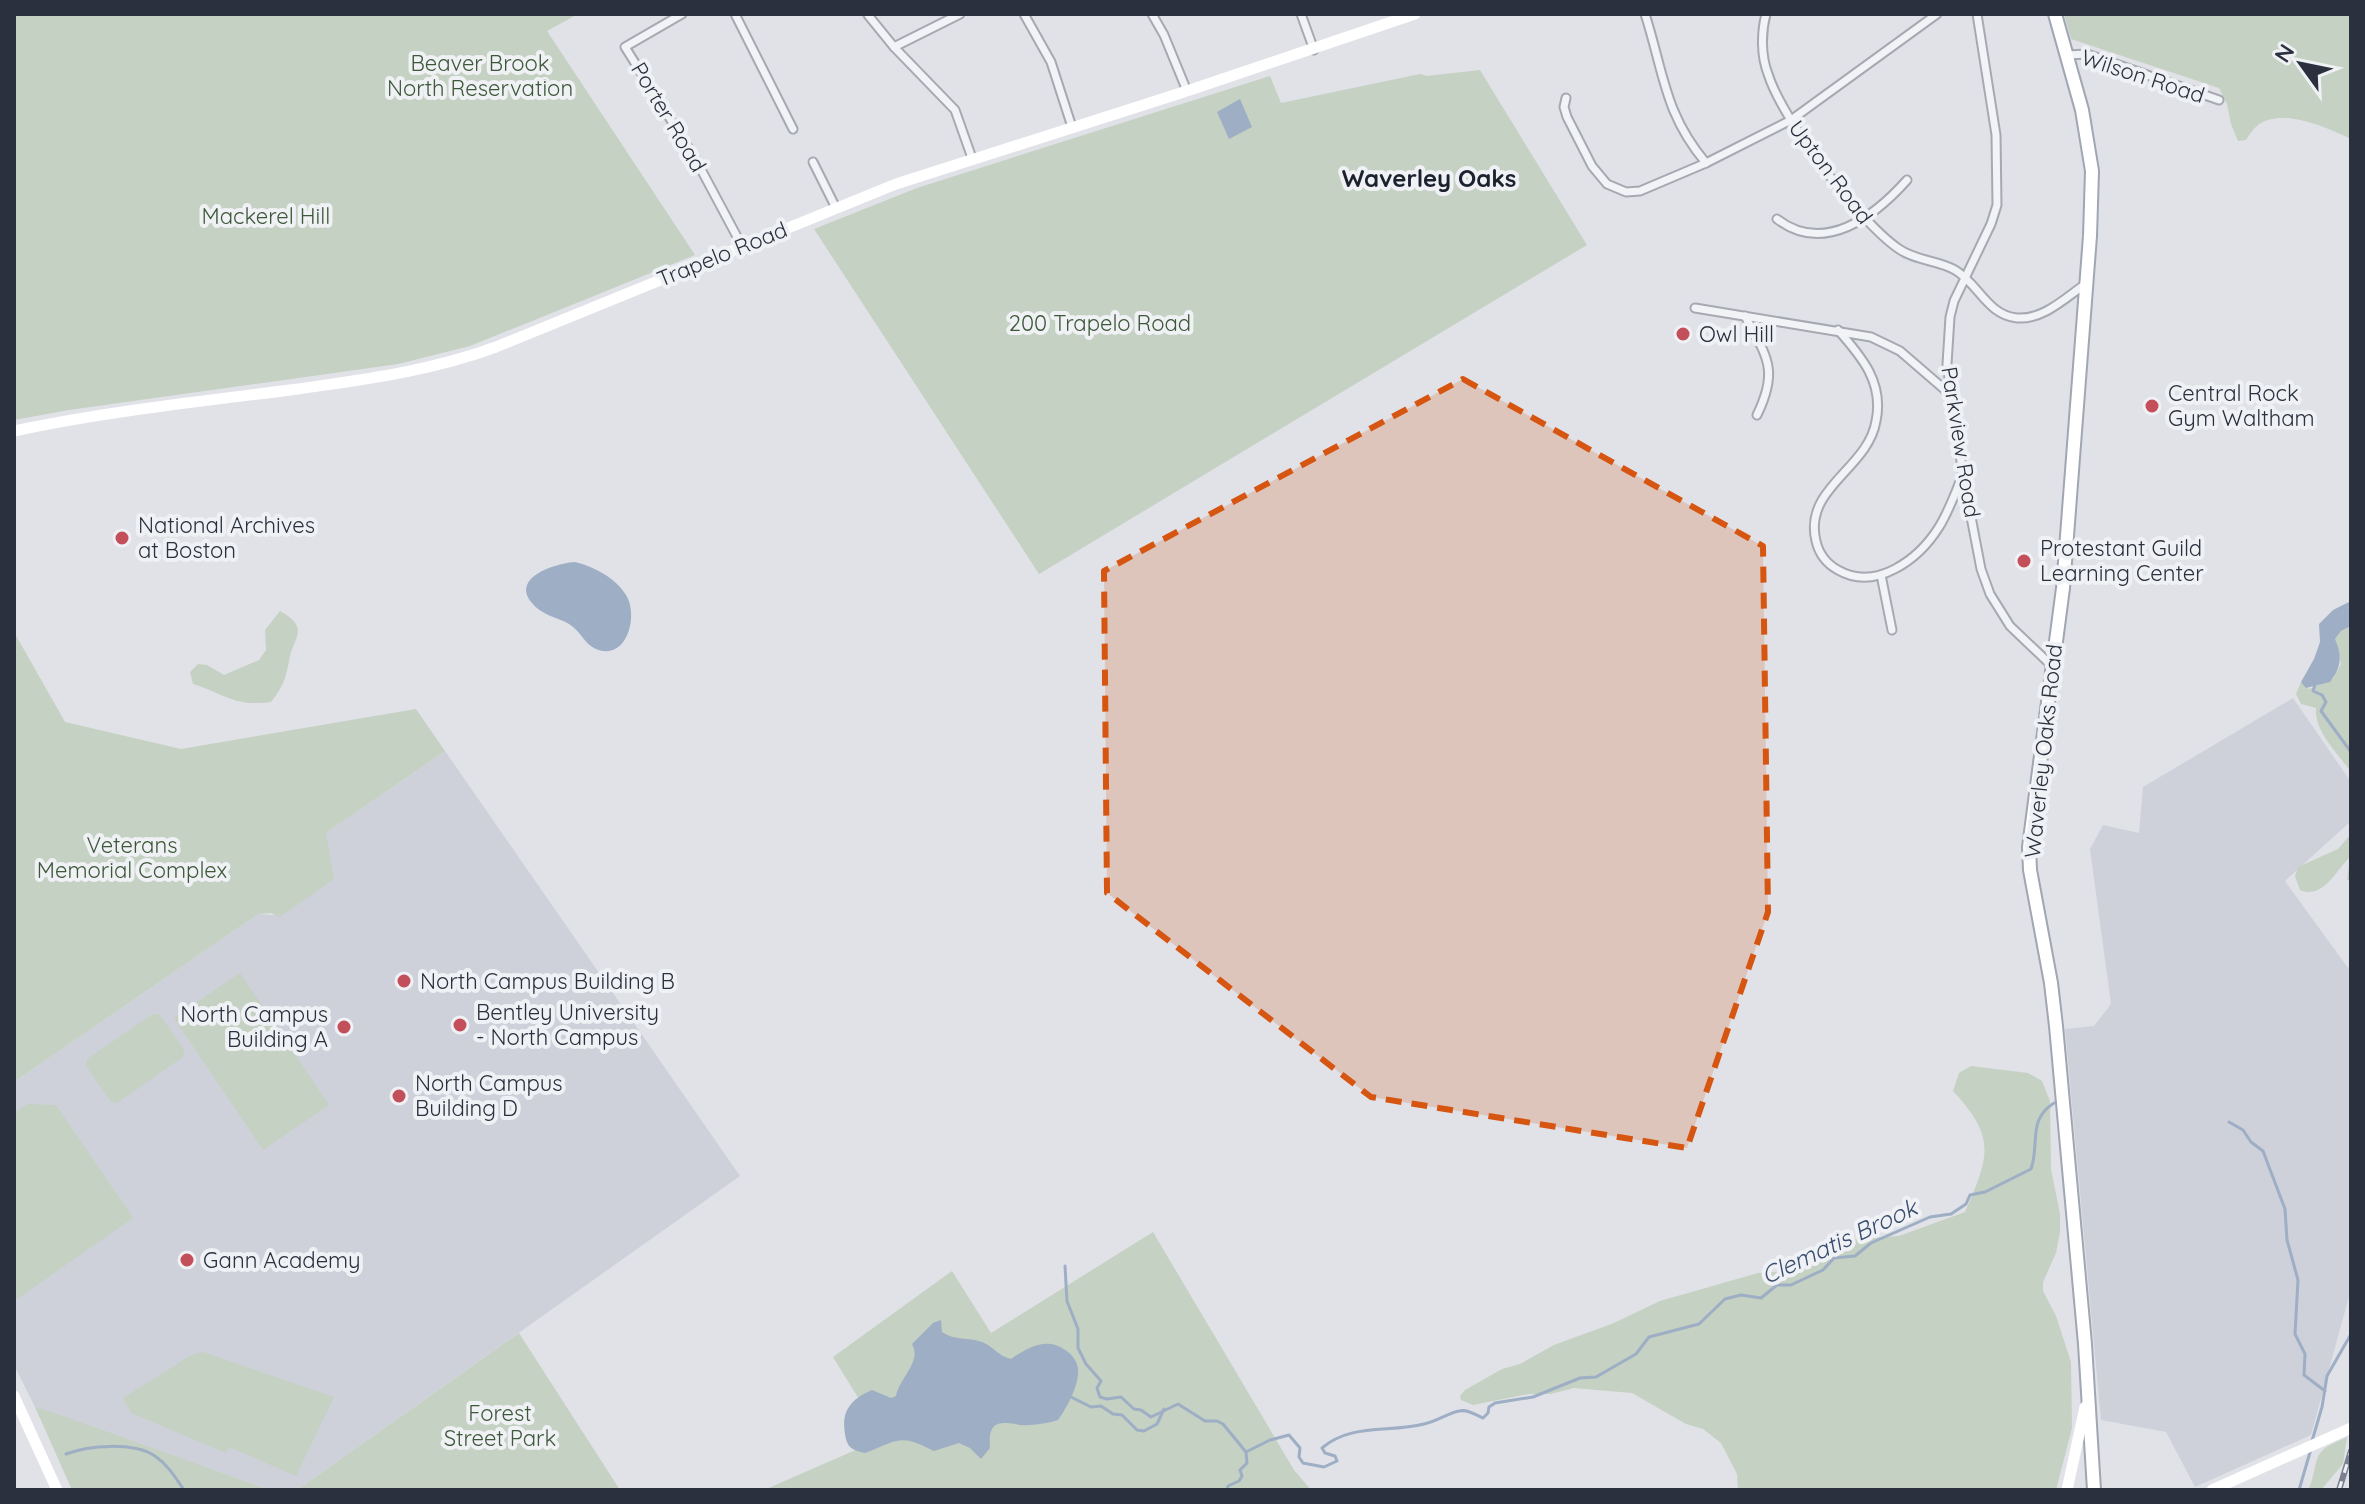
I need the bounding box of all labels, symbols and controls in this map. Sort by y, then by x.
north arrow [2261,24,2341,104]
text: N [2268,39,2300,68]
street label: Wilson Road [2078,43,2208,109]
park label: Beaver Brook North Reservation [387,49,573,102]
street label: Porter Road [625,57,713,177]
street label: Upton Road [1783,114,1879,230]
district label: Waverley Oaks [1342,163,1516,193]
park label: Mackerel Hill [202,202,330,230]
street label: Trapelo Road [653,215,791,293]
park label: 200 Trapelo Road [1009,309,1191,337]
place label: Owl Hill [1699,320,1774,348]
marker: Owl Hill [1674,325,1692,343]
street label: Parkview Road [1935,365,1987,519]
place label: Central Rock Gym Waltham [2168,379,2315,432]
marker: Central Rock Gym Waltham [2143,397,2161,415]
place label: National Archives at Boston [138,511,315,564]
marker: National Archives at Boston [113,529,131,547]
place label: Protestant Guild Learning Center [2040,534,2204,587]
marker: Protestant Guild Learning Center [2015,552,2033,570]
street label: Waverley Oaks Road [2018,643,2068,859]
park label: Veterans Memorial Complex [37,831,227,884]
place label: North Campus Building B [420,967,675,995]
marker: North Campus Building B [395,972,413,990]
place label: Bentley University - North Campus [476,998,659,1051]
place label: North Campus Building A [180,1000,328,1053]
marker: Bentley University - North Campus [451,1016,469,1034]
marker: North Campus Building A [335,1018,353,1036]
place label: North Campus Building D [415,1069,563,1122]
marker: North Campus Building D [390,1087,408,1105]
water label: Clematis Brook [1756,1191,1924,1290]
place label: Gann Academy [203,1246,361,1274]
marker: Gann Academy [178,1251,196,1269]
park label: Forest Street Park [444,1399,556,1452]

